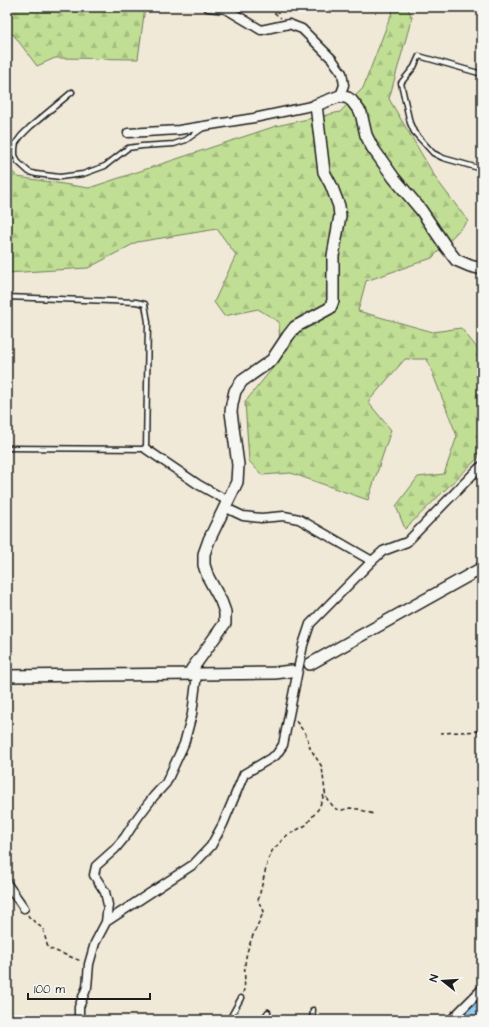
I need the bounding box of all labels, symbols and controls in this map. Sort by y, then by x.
north arrow [423,961,463,1001]
text: N [426,973,442,984]
scale bar [28,975,150,1001]
text: 100 m [34,981,65,998]

